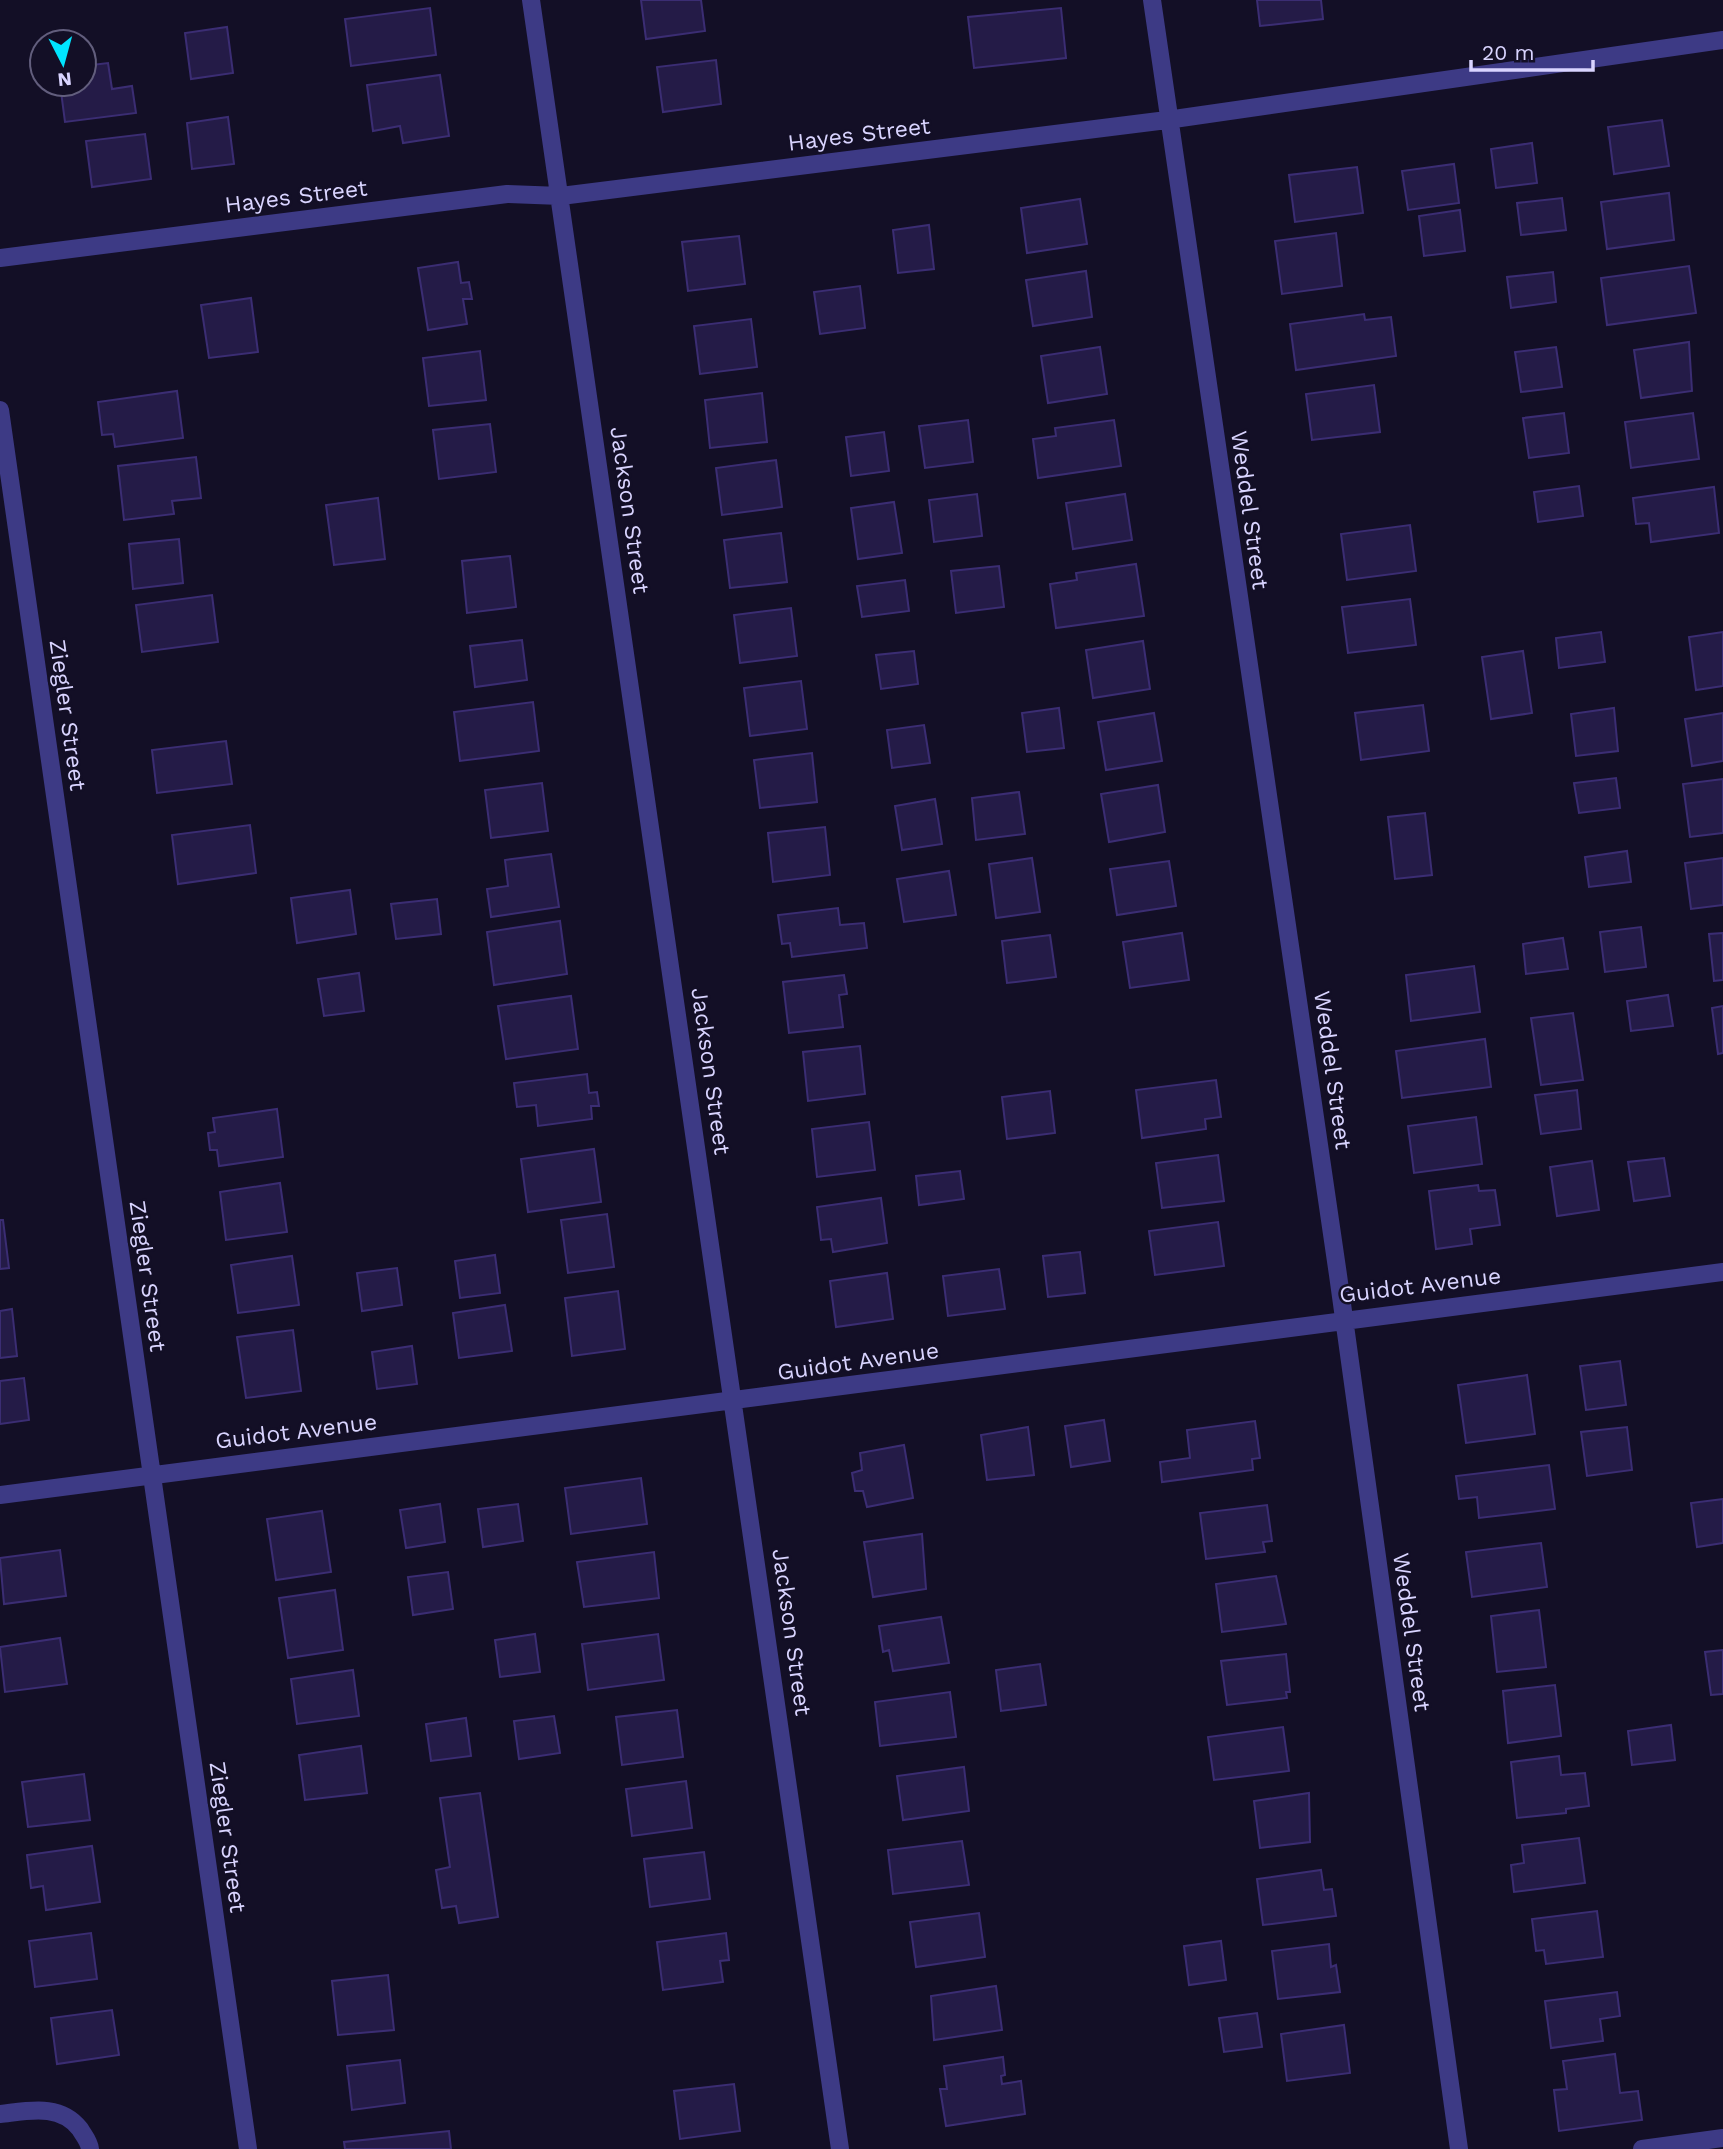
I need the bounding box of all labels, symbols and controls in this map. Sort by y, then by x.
north arrow [28,28,98,98]
scale bar [1471,28,1594,72]
text: 20 m [1482,40,1534,65]
text: N [57,67,73,92]
street label: Hayes Street [786,112,932,157]
street label: Hayes Street [223,174,369,219]
street label: Jackson Street [604,425,655,596]
street label: Weddel Street [1225,429,1274,592]
street label: Ziegler Street [44,638,92,793]
street label: Jackson Street [685,986,736,1157]
street label: Weddel Street [1308,989,1357,1152]
street label: Ziegler Street [124,1199,172,1354]
street label: Guidot Avenue [1338,1262,1503,1309]
street label: Guidot Avenue [776,1337,941,1386]
street label: Guidot Avenue [214,1408,379,1455]
street label: Jackson Street [766,1547,817,1718]
street label: Weddel Street [1387,1551,1436,1714]
street label: Ziegler Street [204,1760,252,1915]

